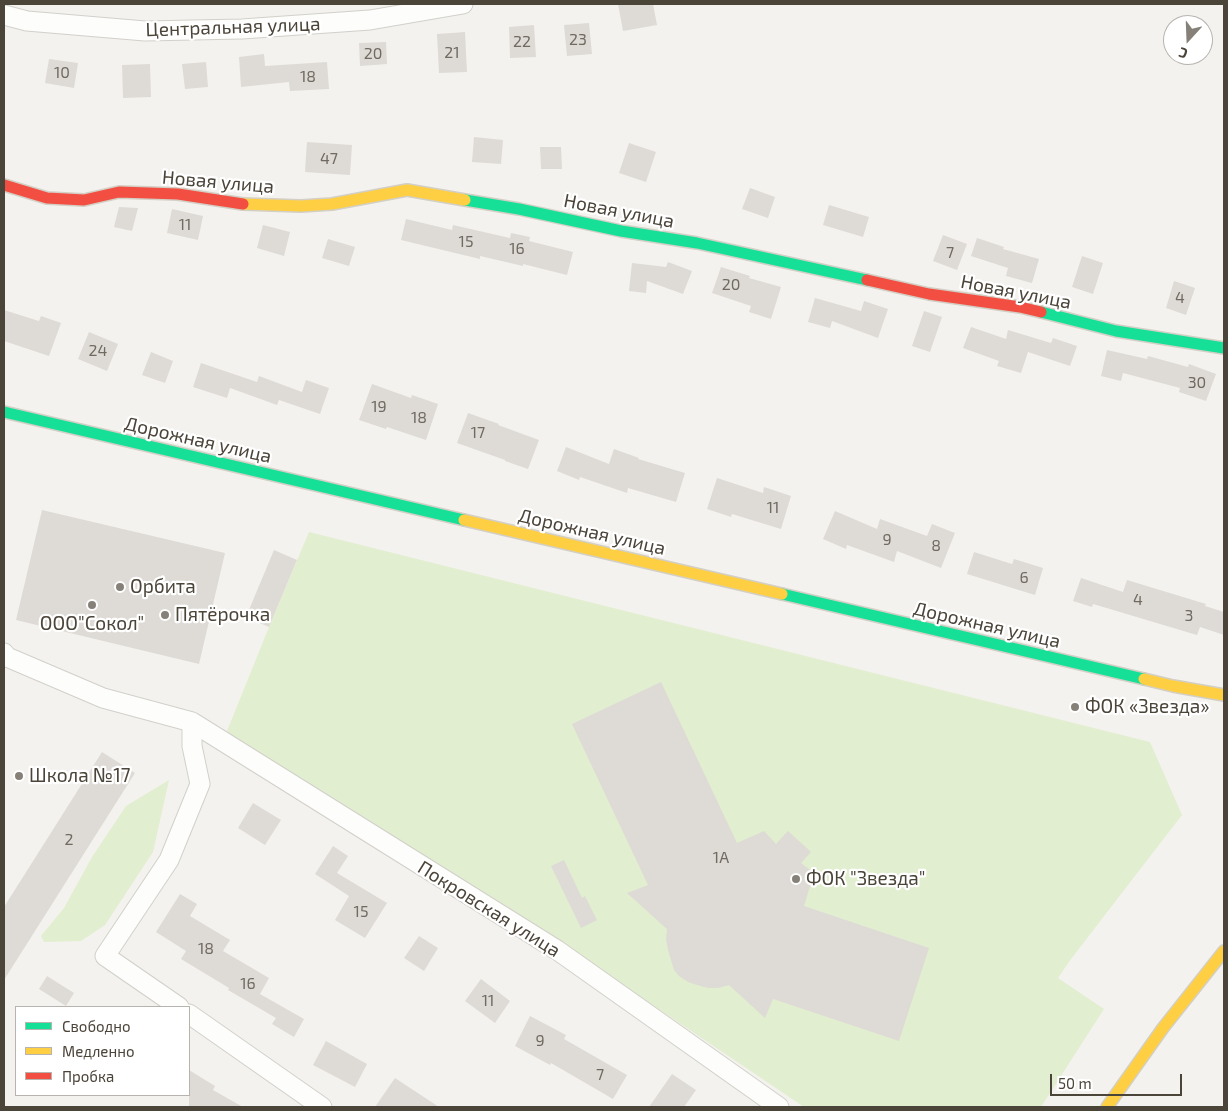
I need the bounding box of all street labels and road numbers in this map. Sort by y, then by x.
street label: Центральная улица [145,13,321,41]
street label: Новая улица [161,166,275,198]
street label: Новая улица [562,189,676,233]
street label: Новая улица [959,270,1073,314]
street label: Дорожная улица [122,412,274,468]
street label: Дорожная улица [516,504,668,560]
street label: Дорожная улица [911,597,1063,653]
street label: Покровская улица [413,856,565,962]

